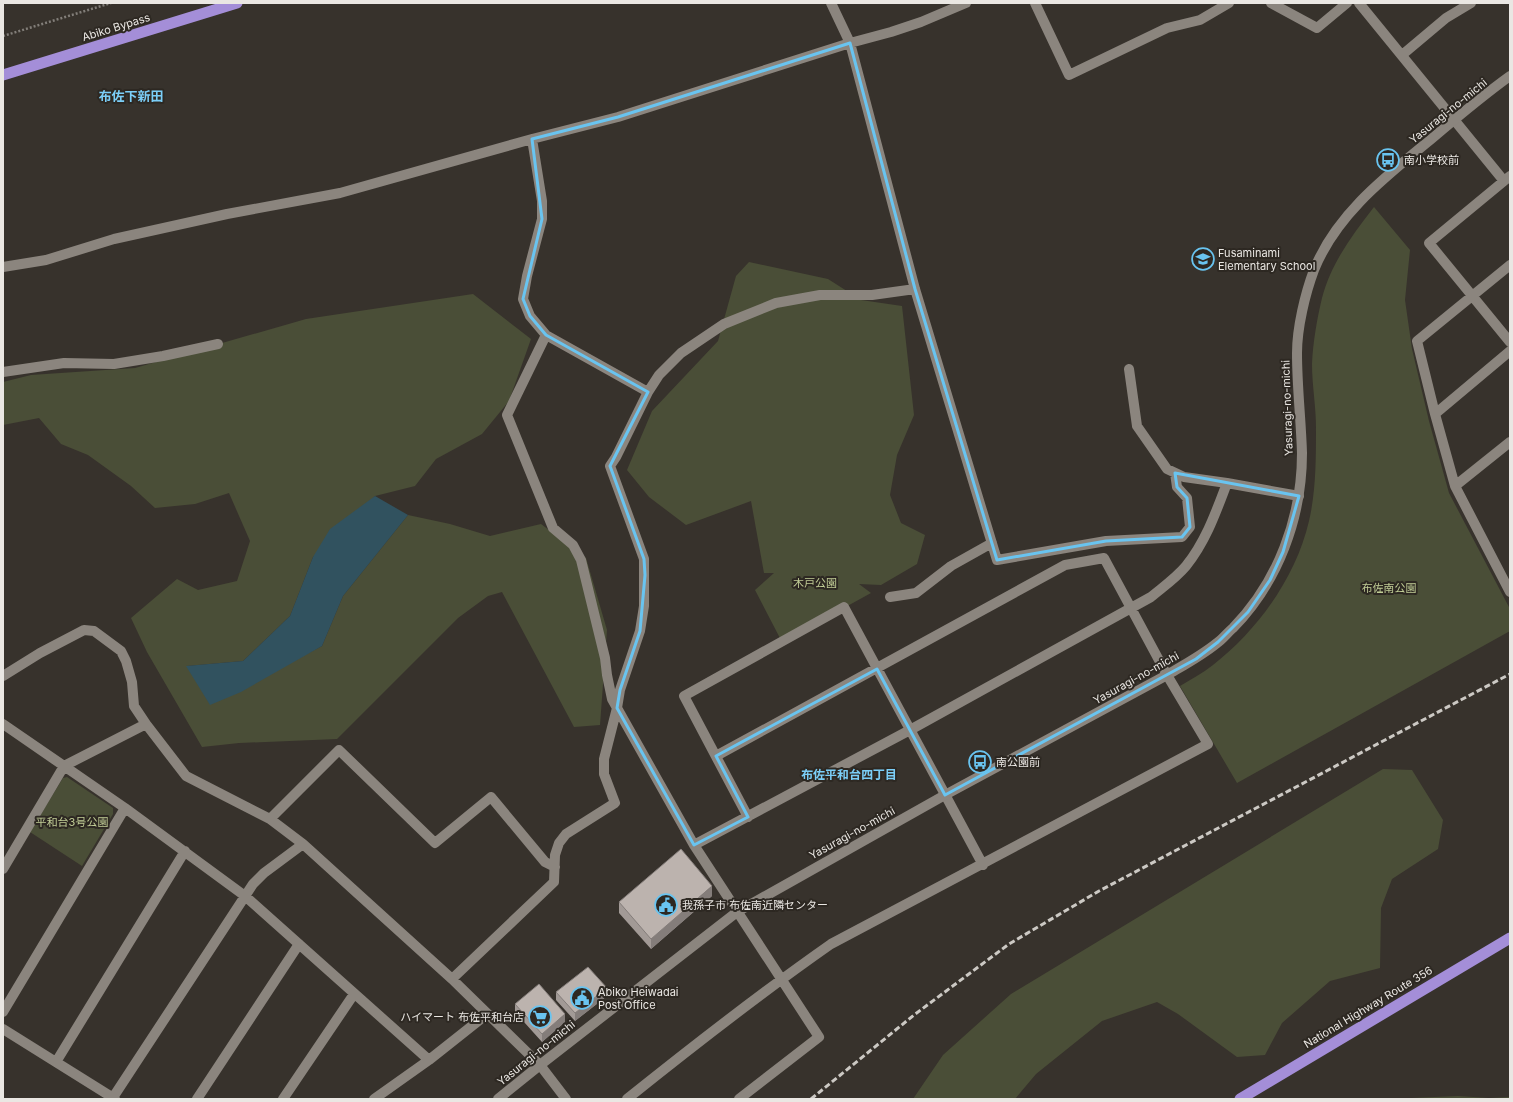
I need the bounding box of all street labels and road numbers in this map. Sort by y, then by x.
street label: Abiko Bypass [80,10,152,44]
street label: Yasuragi-no-michi [1406,75,1490,147]
street label: Yasuragi-no-michi [1278,360,1296,456]
street label: Yasuragi-no-michi [1091,649,1181,707]
street label: Yasuragi-no-michi [807,804,897,862]
street label: National Highway Route 356 [1301,963,1435,1051]
street label: Yasuragi-no-michi [494,1017,578,1089]

